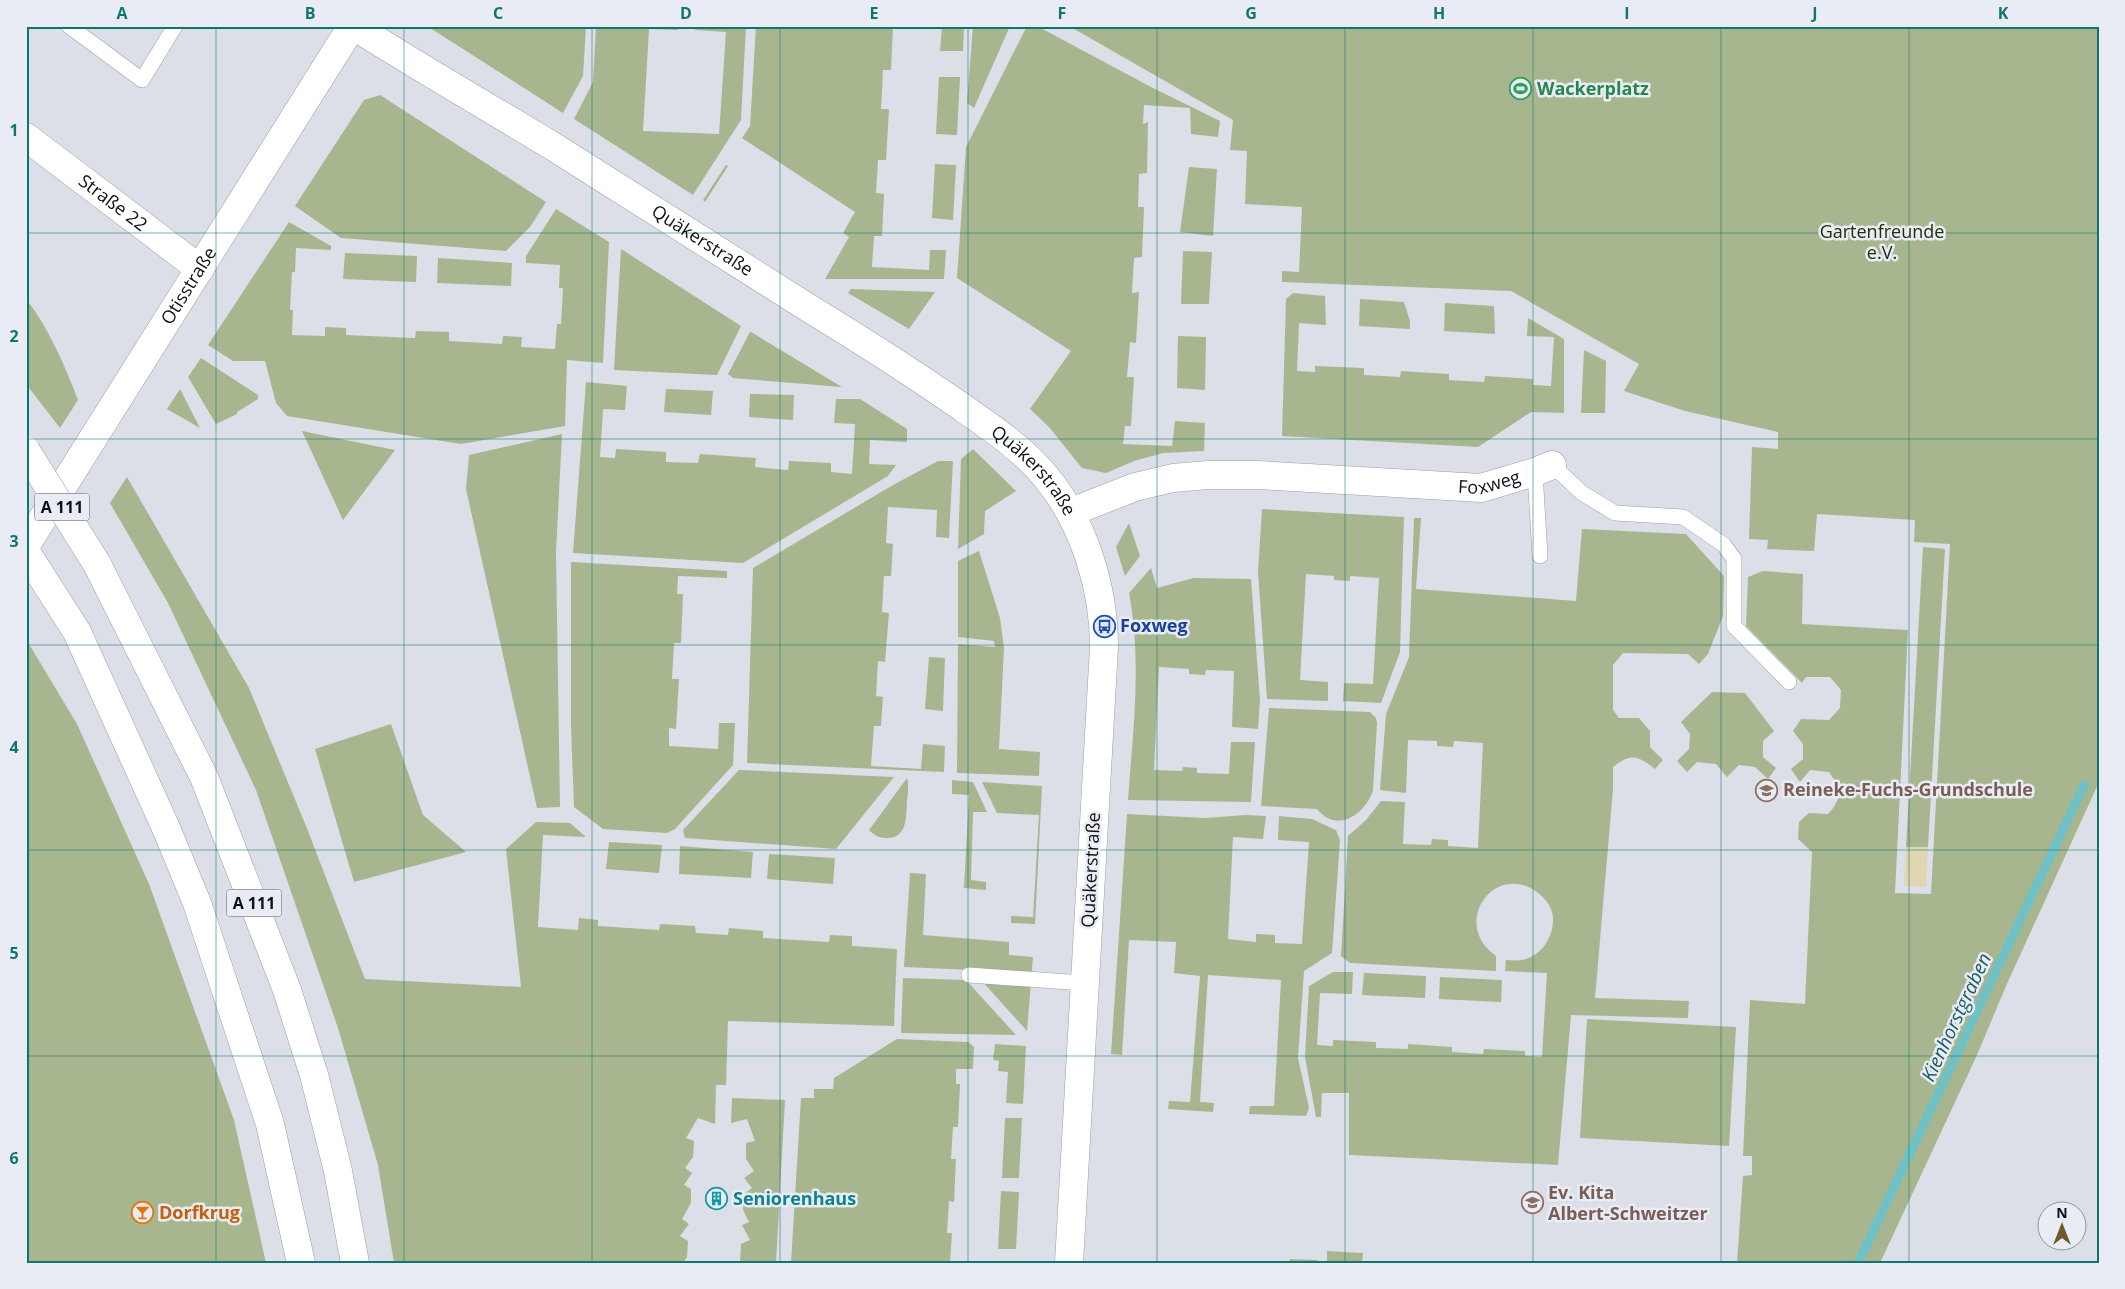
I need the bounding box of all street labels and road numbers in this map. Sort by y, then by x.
street label: Straße 22 [74,168,153,236]
street label: Quäkerstraße [647,199,758,281]
street label: Otisstraße [155,242,221,329]
street label: Quäkerstraße [987,419,1082,519]
street label: Foxweg [1457,464,1523,499]
road number: A 111 [34,494,90,520]
street label: Quäkerstraße [1075,812,1105,928]
road number: A 111 [226,890,282,916]

